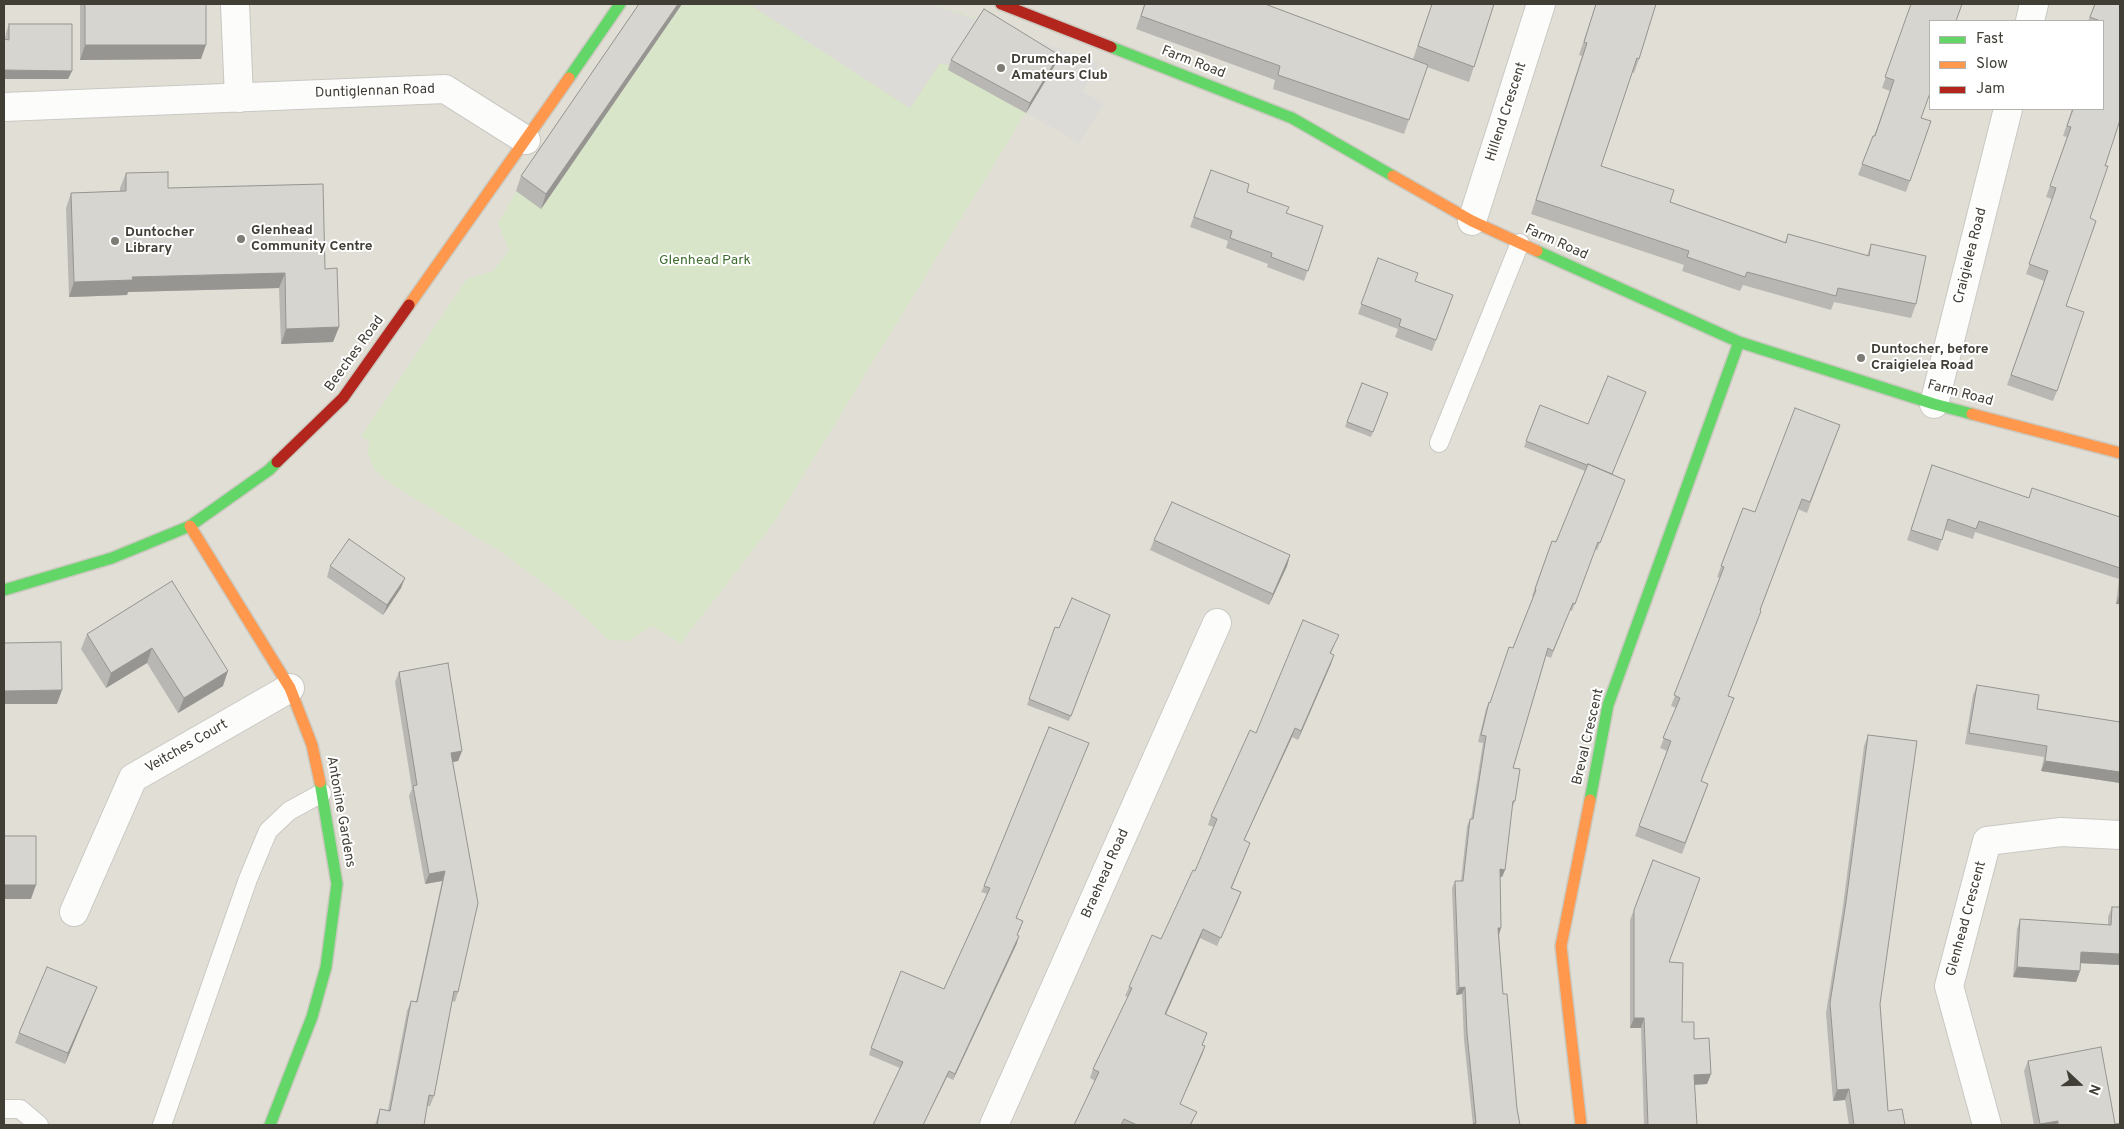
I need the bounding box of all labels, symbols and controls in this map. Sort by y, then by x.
legend [1929,20,2104,110]
text: Fast [1976,30,2004,49]
street label: Farm Road [1159,43,1227,83]
place label: Drumchapel Amateurs Club [1011,52,1108,84]
text: Slow [1976,55,2008,74]
street label: Hillend Crescent [1483,60,1531,164]
marker: Drumchapel Amateurs Club [995,62,1007,74]
text: Jam [1976,80,2005,99]
street label: Duntiglennan Road [315,82,435,102]
street label: Craigielea Road [1951,206,1991,306]
street label: Farm Road [1522,222,1590,264]
place label: Glenhead Community Centre [251,223,373,256]
place label: Duntocher Library [125,225,194,258]
marker: Glenhead Community Centre [235,233,247,245]
marker: Duntocher Library [109,235,121,247]
park label: Glenhead Park [659,253,751,269]
street label: Beeches Road [322,313,388,395]
place label: Duntocher, before Craigielea Road [1871,342,1989,374]
marker: Duntocher, before Craigielea Road [1855,352,1867,364]
street label: Farm Road [1925,377,1995,411]
street label: Breval Crescent [1570,687,1608,787]
street label: Veitches Court [143,717,231,777]
street label: Antonine Gardens [322,755,358,869]
street label: Braehead Road [1079,827,1133,921]
street label: Glenhead Crescent [1944,859,1990,979]
north arrow [2054,1059,2104,1109]
text: N [2084,1082,2103,1097]

